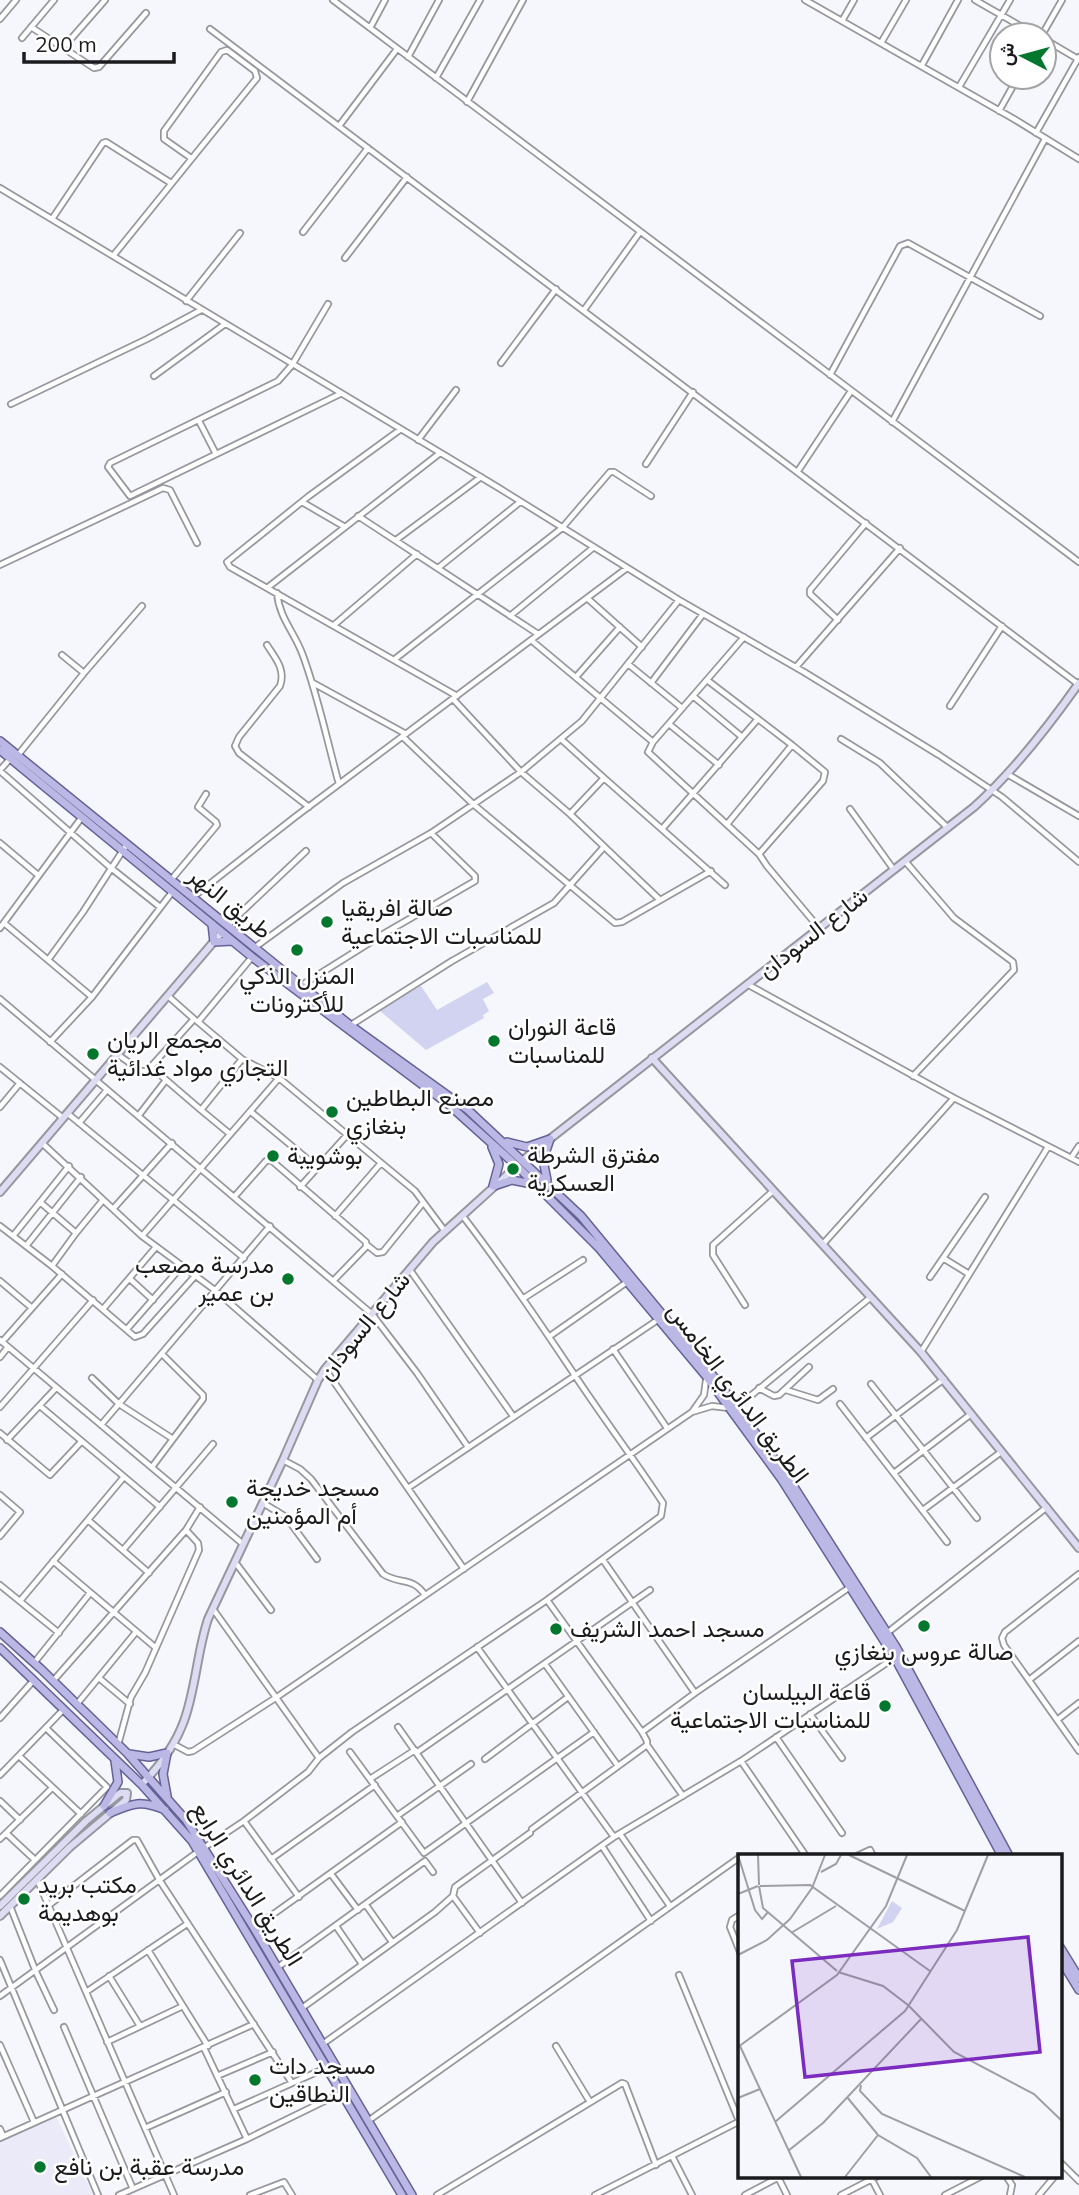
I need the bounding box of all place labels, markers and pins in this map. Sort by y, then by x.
place label: صالة افريقيا للمناسبات الاجتماعية [341,892,542,950]
marker: صالة افريقيا للمناسبات الاجتماعية [319,914,335,930]
marker: المنزل الذكي للأكترونات [289,942,305,958]
place label: المنزل الذكي للأكترونات [239,960,355,1019]
place label: قاعة النوران للمناسبات [508,1011,616,1069]
place label: مجمع الريان التجاري مواد غدائية [107,1024,288,1087]
marker: قاعة النوران للمناسبات [486,1033,502,1049]
marker: مجمع الريان التجاري مواد غدائية [85,1046,101,1062]
place label: مصنع البطاطين بنغازي [346,1082,494,1145]
marker: مصنع البطاطين بنغازي [324,1104,340,1120]
place label: مفترق الشرطة العسكرية [527,1139,660,1198]
place label: بوشويبة [287,1140,363,1171]
marker: بوشويبة [265,1148,281,1164]
marker: مفترق الشرطة العسكرية [505,1161,521,1177]
place label: مدرسة مصعب بن عمير [135,1249,274,1308]
marker: مدرسة مصعب بن عمير [280,1271,296,1287]
place label: مسجد خديجة أم المؤمنين [246,1472,380,1532]
marker: مسجد خديجة أم المؤمنين [224,1494,240,1510]
place label: مسجد احمد الشريف [570,1613,765,1644]
marker: صالة عروس بنغازي [916,1618,932,1634]
marker: مسجد احمد الشريف [548,1621,564,1637]
place label: صالة عروس بنغازي [834,1636,1014,1671]
place label: قاعة البيلسان للمناسبات الاجتماعية [670,1676,871,1734]
marker: قاعة البيلسان للمناسبات الاجتماعية [877,1698,893,1714]
place label: مكتب بريد بوهديمة [38,1869,137,1928]
marker: مكتب بريد بوهديمة [16,1891,32,1907]
place label: مسجد دات النطاقين [269,2050,375,2108]
marker: مسجد دات النطاقين [247,2072,263,2088]
place label: مدرسة عقبة بن نافع [54,2151,244,2184]
marker: مدرسة عقبة بن نافع [32,2159,48,2175]

